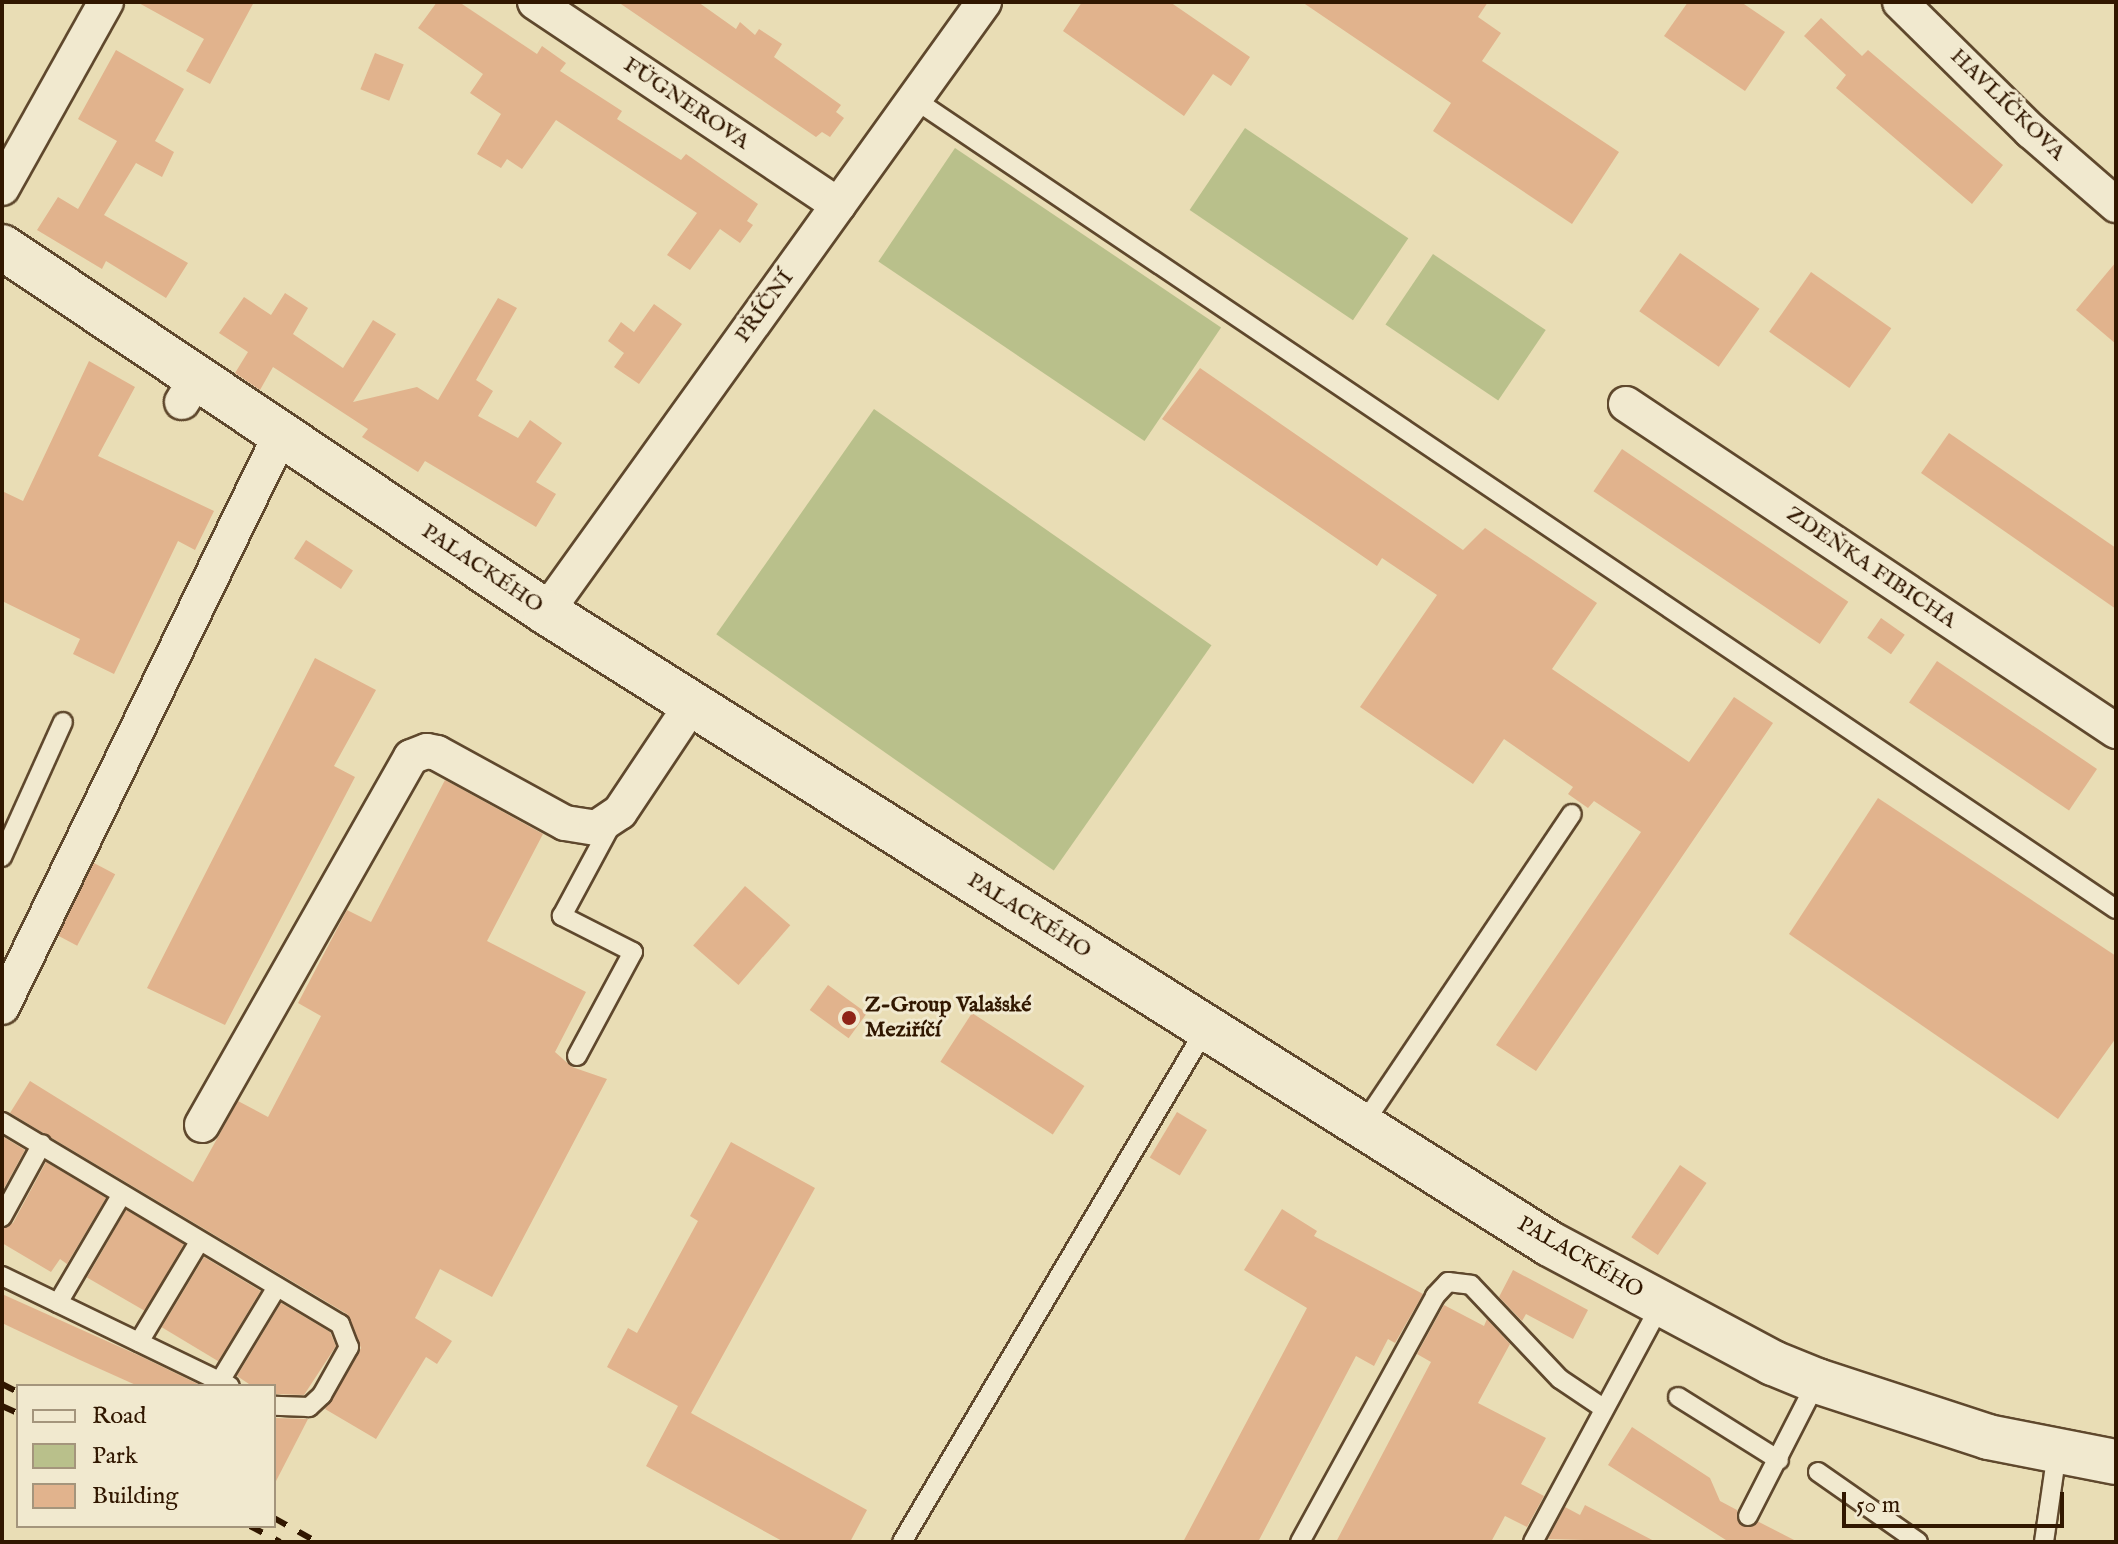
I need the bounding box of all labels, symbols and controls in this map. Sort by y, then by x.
street label: HAVLÍČKOVA [1944,44,2070,166]
street label: FÜGNEROVA [618,52,754,156]
street label: PŘÍČNÍ [730,266,800,348]
street label: ZDEŇKA FIBICHA [1781,501,1961,635]
street label: PALACKÉHO [416,519,548,619]
street label: PALACKÉHO [962,867,1096,965]
place label: Z-Group Valašské Meziříčí [865,992,1031,1044]
marker: Z-Group Valašské Meziříčí [840,1009,858,1027]
street label: PALACKÉHO [1512,1211,1648,1305]
legend [16,1384,276,1528]
text: Road [92,1401,146,1432]
text: Park [92,1441,138,1472]
scale bar [1846,1476,2068,1526]
text: Building [92,1481,178,1512]
text: 50 m [1856,1490,1900,1521]

